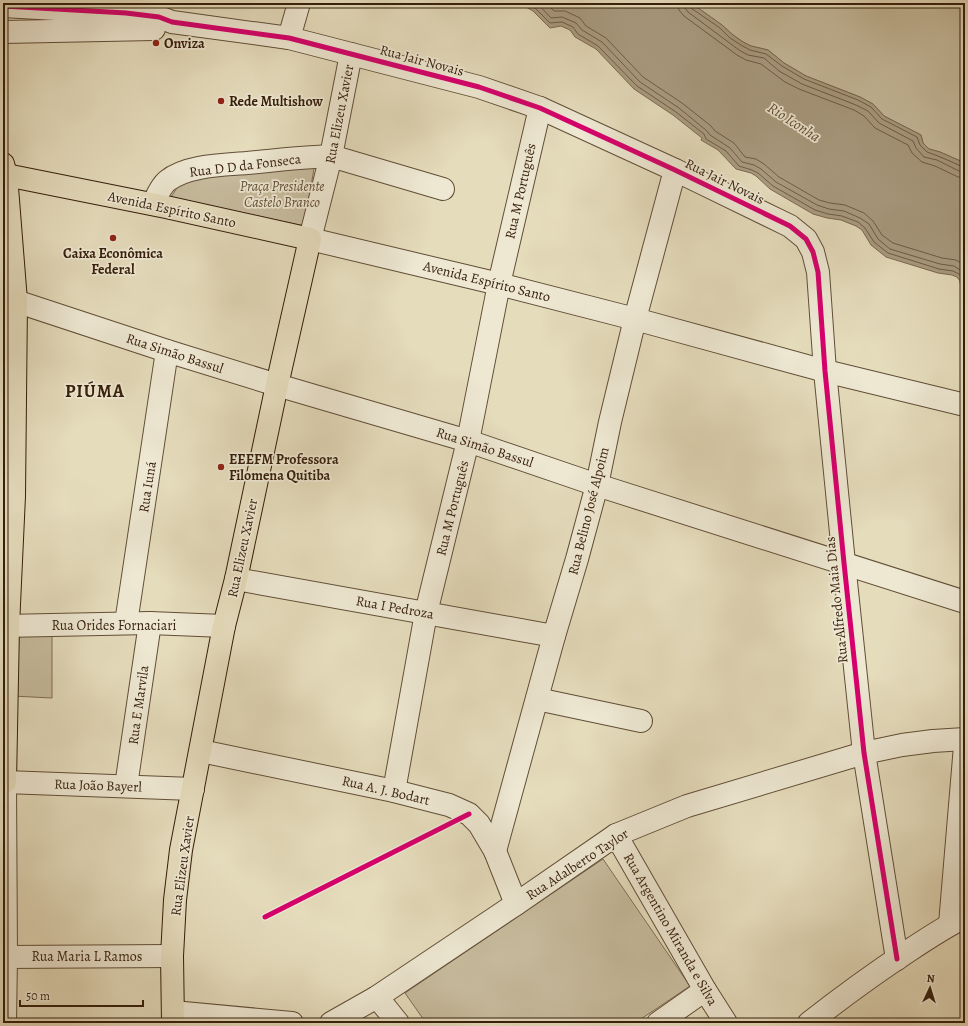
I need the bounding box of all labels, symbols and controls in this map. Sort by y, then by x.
place label: Onviza [164,34,205,53]
marker: Onviza [151,38,161,48]
street label: Rua Jair Novais [378,40,466,81]
street label: Rua Elizeu Xavier [321,62,359,165]
place label: Rede Multishow [229,92,323,111]
marker: Rede Multishow [216,96,226,106]
water label: Rio Iconha [764,98,824,146]
street label: Rua M Português [500,141,541,241]
street label: Rua D D da Fonseca [188,149,302,182]
street label: Rua Jair Novais [682,154,768,209]
park label: Praça Presidente Castelo Branco [240,177,324,212]
street label: Avenida Espírito Santo [105,186,238,232]
marker: Caixa Econômica Federal [108,233,118,243]
place label: Caixa Econômica Federal [63,244,163,279]
street label: Avenida Espírito Santo [420,256,552,306]
street label: Rua Simão Bassul [124,329,226,378]
district label: PIÚMA [65,379,125,403]
street label: Rua Simão Bassul [434,423,536,472]
street label: Rua Belino José Alpoim [563,445,614,577]
place label: EEEFM Professora Filomena Quitiba [229,450,339,485]
street label: Rua M Português [431,458,474,558]
street label: Rua Iuná [134,460,161,514]
marker: EEEFM Professora Filomena Quitiba [216,462,226,472]
street label: Rua Elizeu Xavier [223,496,262,599]
street label: Rua Alfredo Maia Dias [820,536,853,664]
street label: Rua I Pedroza [354,591,436,624]
street label: Rua Orides Fornaciari [52,616,177,635]
street label: Rua E Marvila [124,664,154,746]
street label: Rua A. J. Bodart [340,771,432,810]
street label: Rua João Bayerl [54,774,143,797]
street label: Rua Elizeu Xavier [166,814,199,917]
street label: Rua Adalberto Taylor [522,824,633,905]
street label: Rua Argentino Miranda e Silva [619,849,722,1009]
street label: Rua Maria L Ramos [32,947,142,966]
north arrow [910,968,950,1008]
text: N [926,971,935,986]
scale bar [20,982,143,1008]
text: 50 m [26,988,50,1004]

